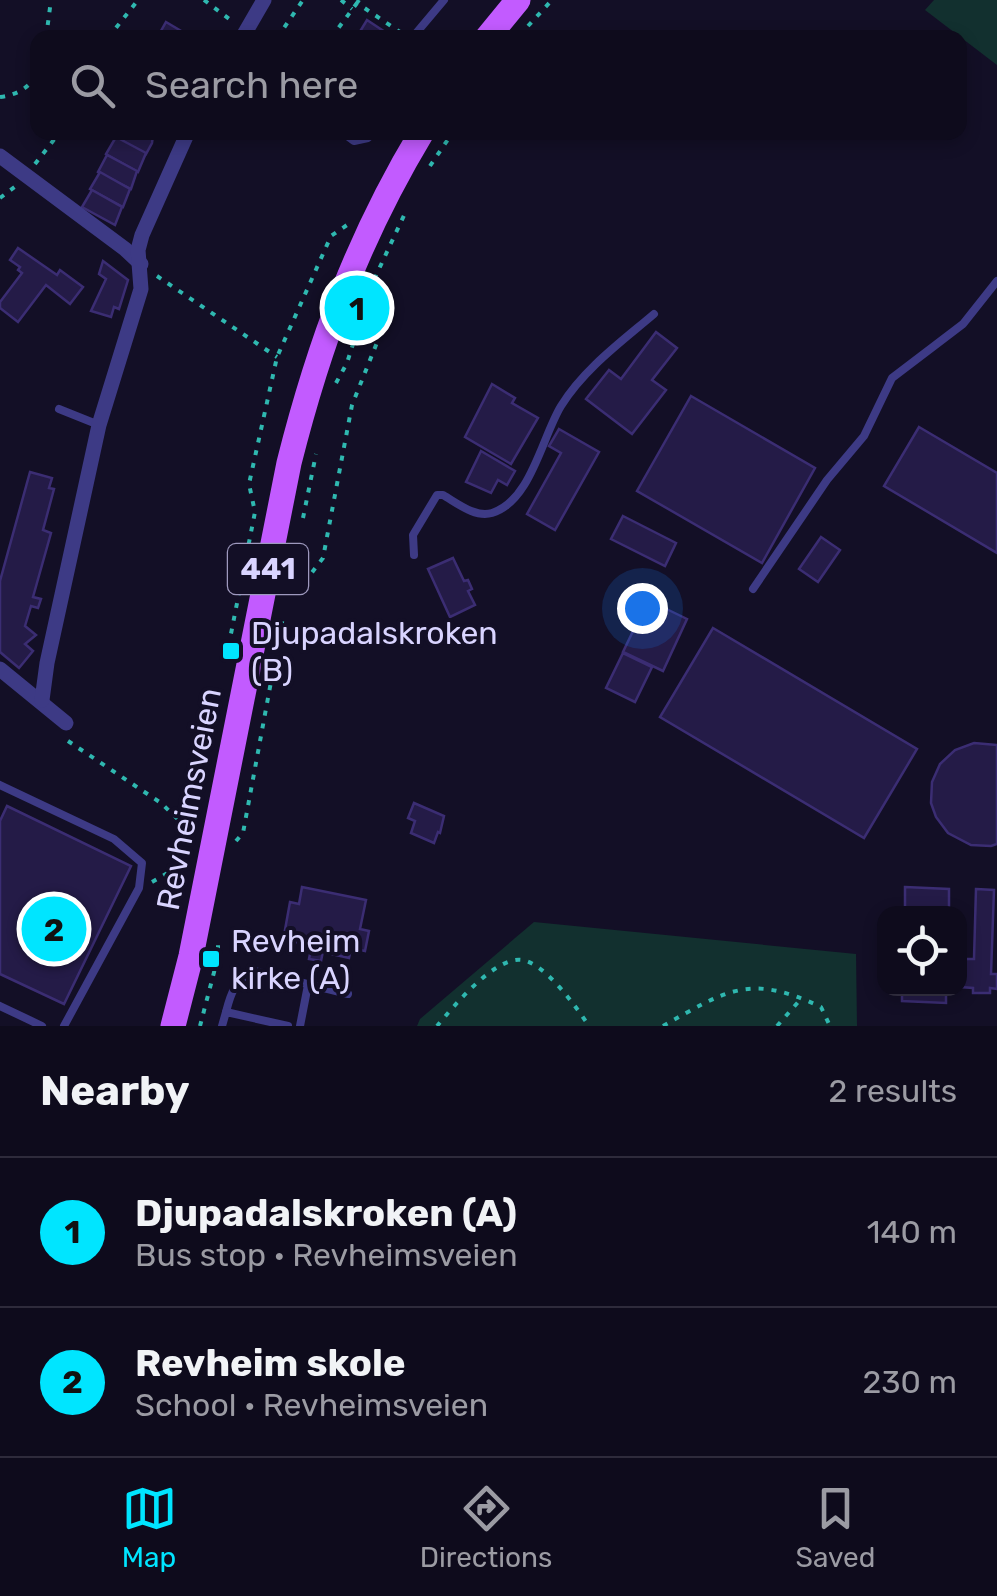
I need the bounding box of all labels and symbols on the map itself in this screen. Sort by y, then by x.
pin: 1 [324,270,390,346]
road number: 441 [228,544,308,594]
your location [617,583,668,634]
place label: Djupadalskroken (B) [251,614,498,689]
marker: Djupadalskroken (B) [220,640,242,662]
street label: Revheimsveien [149,685,229,913]
pin: 2 [22,892,86,966]
place label: Revheim kirke (A) [231,922,360,997]
marker: Revheim kirke (A) [200,948,222,970]

